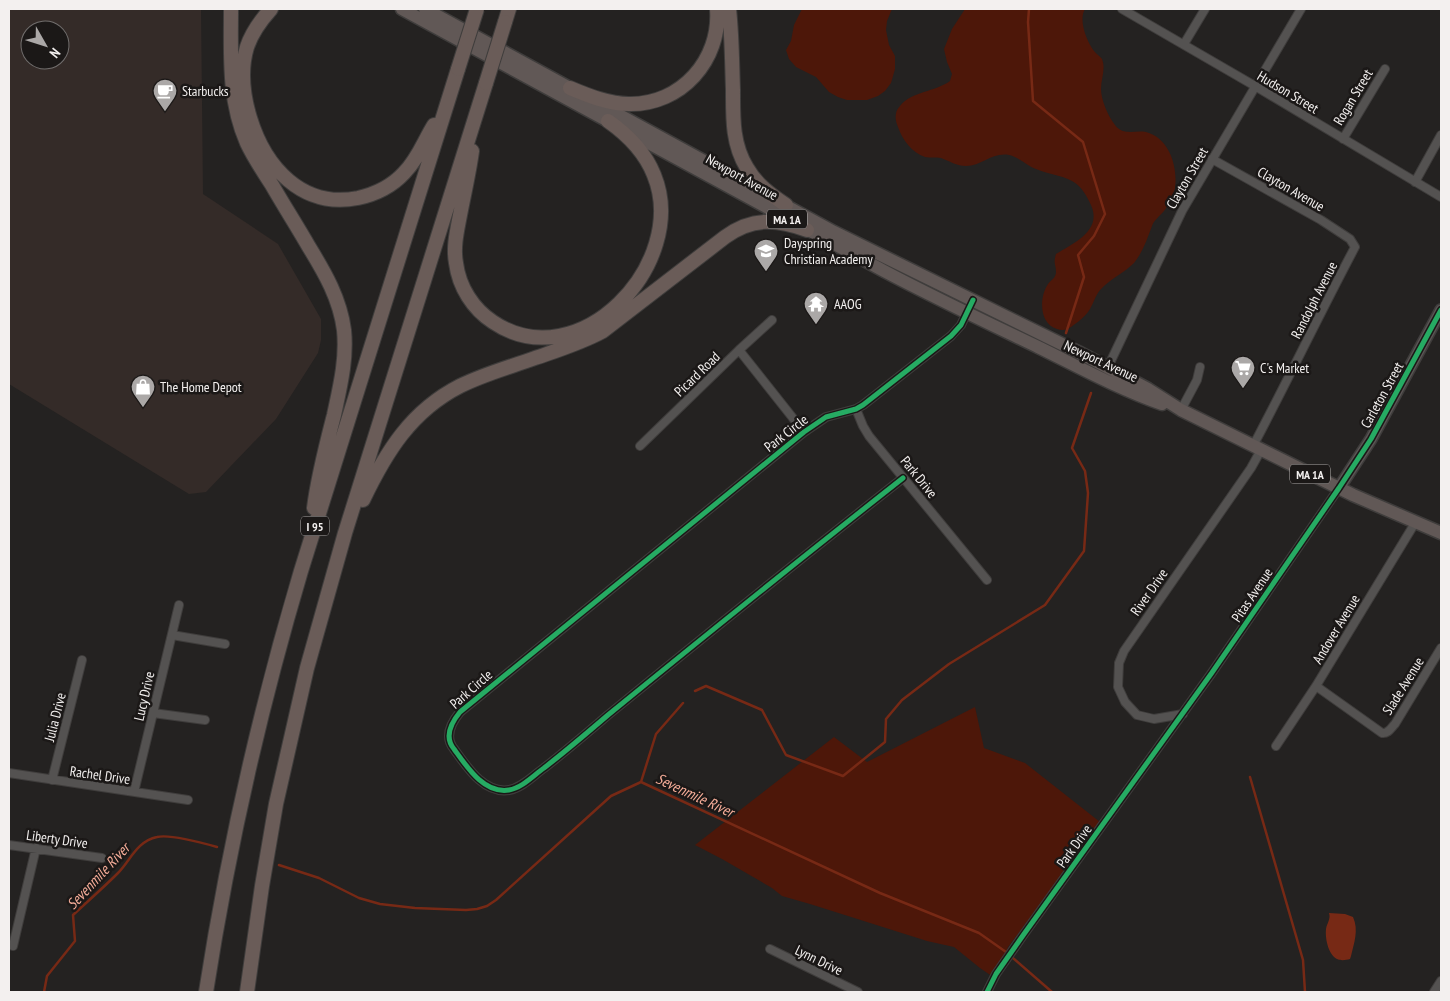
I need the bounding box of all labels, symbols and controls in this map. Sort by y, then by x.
north arrow [20,20,70,70]
text: N [46,45,64,62]
street label: Rogan Street [1329,66,1377,128]
street label: Hudson Street [1254,67,1322,117]
cafe icon: Starbucks [152,78,178,112]
place label: Starbucks [182,82,229,100]
street label: Clayton Street [1162,144,1212,212]
street label: Newport Avenue [703,150,781,204]
street label: Clayton Avenue [1254,163,1328,216]
road number: MA 1A [767,210,807,228]
place label: Dayspring Christian Academy [784,234,873,268]
school or university icon: Dayspring Christian Academy [753,238,779,272]
street label: Randolph Avenue [1287,258,1341,342]
temple icon: AAOG [803,291,829,325]
place label: AAOG [834,295,862,313]
street label: Newport Avenue [1061,336,1141,386]
street label: Picard Road [670,348,724,400]
supermarket icon: C's Market [1230,355,1256,389]
place label: C's Market [1260,359,1309,377]
street label: Carleton Street [1357,359,1408,431]
shop icon: The Home Depot [130,374,156,408]
place label: The Home Depot [160,378,242,396]
street label: Park Circle [760,410,812,456]
street label: Park Drive [897,452,942,502]
road number: MA 1A [1290,464,1330,484]
road number: I 95 [301,516,329,536]
street label: Pitas Avenue [1227,564,1277,626]
street label: River Drive [1126,565,1172,619]
street label: Andover Avenue [1308,591,1364,667]
street label: Slade Avenue [1378,654,1428,718]
street label: Park Circle [446,665,496,712]
street label: Lucy Drive [130,670,158,722]
street label: Julia Drive [40,690,70,744]
street label: Rachel Drive [69,762,132,788]
water label: Sevenmile River [653,769,739,822]
street label: Park Drive [1052,821,1096,871]
street label: Liberty Drive [25,826,89,852]
water label: Sevenmile River [63,838,135,913]
street label: Lynn Drive [792,941,846,979]

